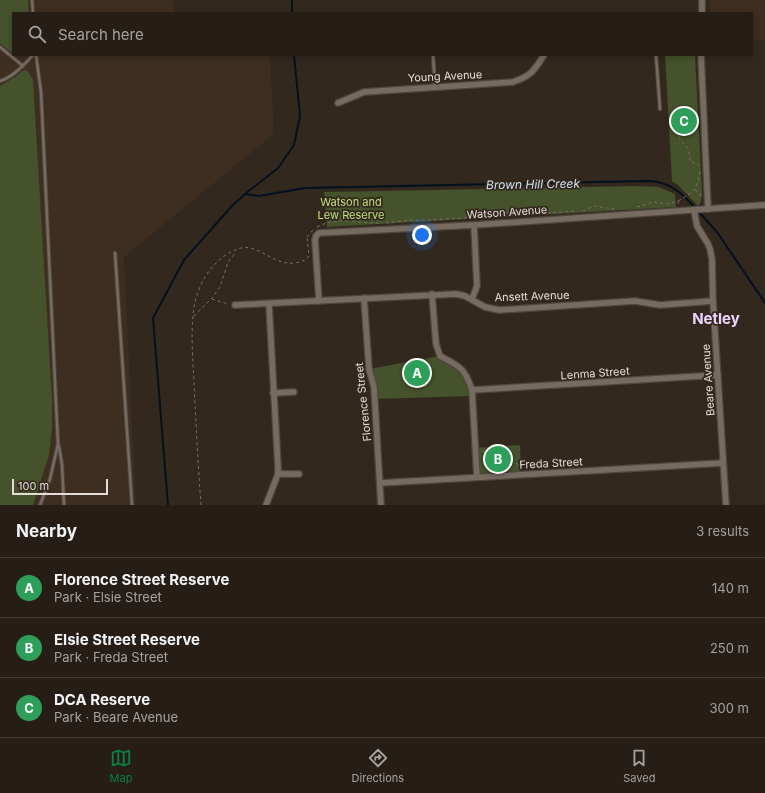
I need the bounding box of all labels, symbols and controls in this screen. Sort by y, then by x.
search box [12,12,753,56]
icon: search [26,23,48,45]
text: Search here [58,25,144,44]
street label: Young Avenue [407,67,483,85]
pin: C [671,106,697,136]
water label: Brown Hill Creek [486,176,581,192]
park label: Watson and Lew Reserve [318,195,384,222]
street label: Watson Avenue [466,202,548,222]
your location [412,225,432,245]
street label: Ansett Avenue [494,288,570,304]
district label: Netley [692,309,740,328]
street label: Beare Avenue [699,344,717,416]
pin: A [404,358,430,388]
street label: Florence Street [352,361,374,442]
street label: Lenma Street [560,364,630,382]
pin: B [485,444,511,474]
street label: Freda Street [519,454,584,472]
scale bar [12,477,108,496]
text: 100 m [18,479,49,493]
text: Nearby [16,521,77,541]
text: 3 results [696,523,749,539]
text: Florence Street Reserve [54,570,229,589]
text: A [24,580,34,596]
text: 140 m [712,580,749,596]
text: Park · Elsie Street [54,589,162,605]
text: Elsie Street Reserve [54,630,200,649]
text: B [25,640,33,656]
text: 250 m [710,640,749,656]
text: Park · Freda Street [54,649,168,665]
text: DCA Reserve [54,690,150,709]
text: C [24,700,34,716]
text: 300 m [710,700,749,716]
text: Park · Beare Avenue [54,709,178,725]
tab: Map [110,747,132,785]
tab: Directions [352,747,404,785]
tab: Saved [623,747,655,785]

